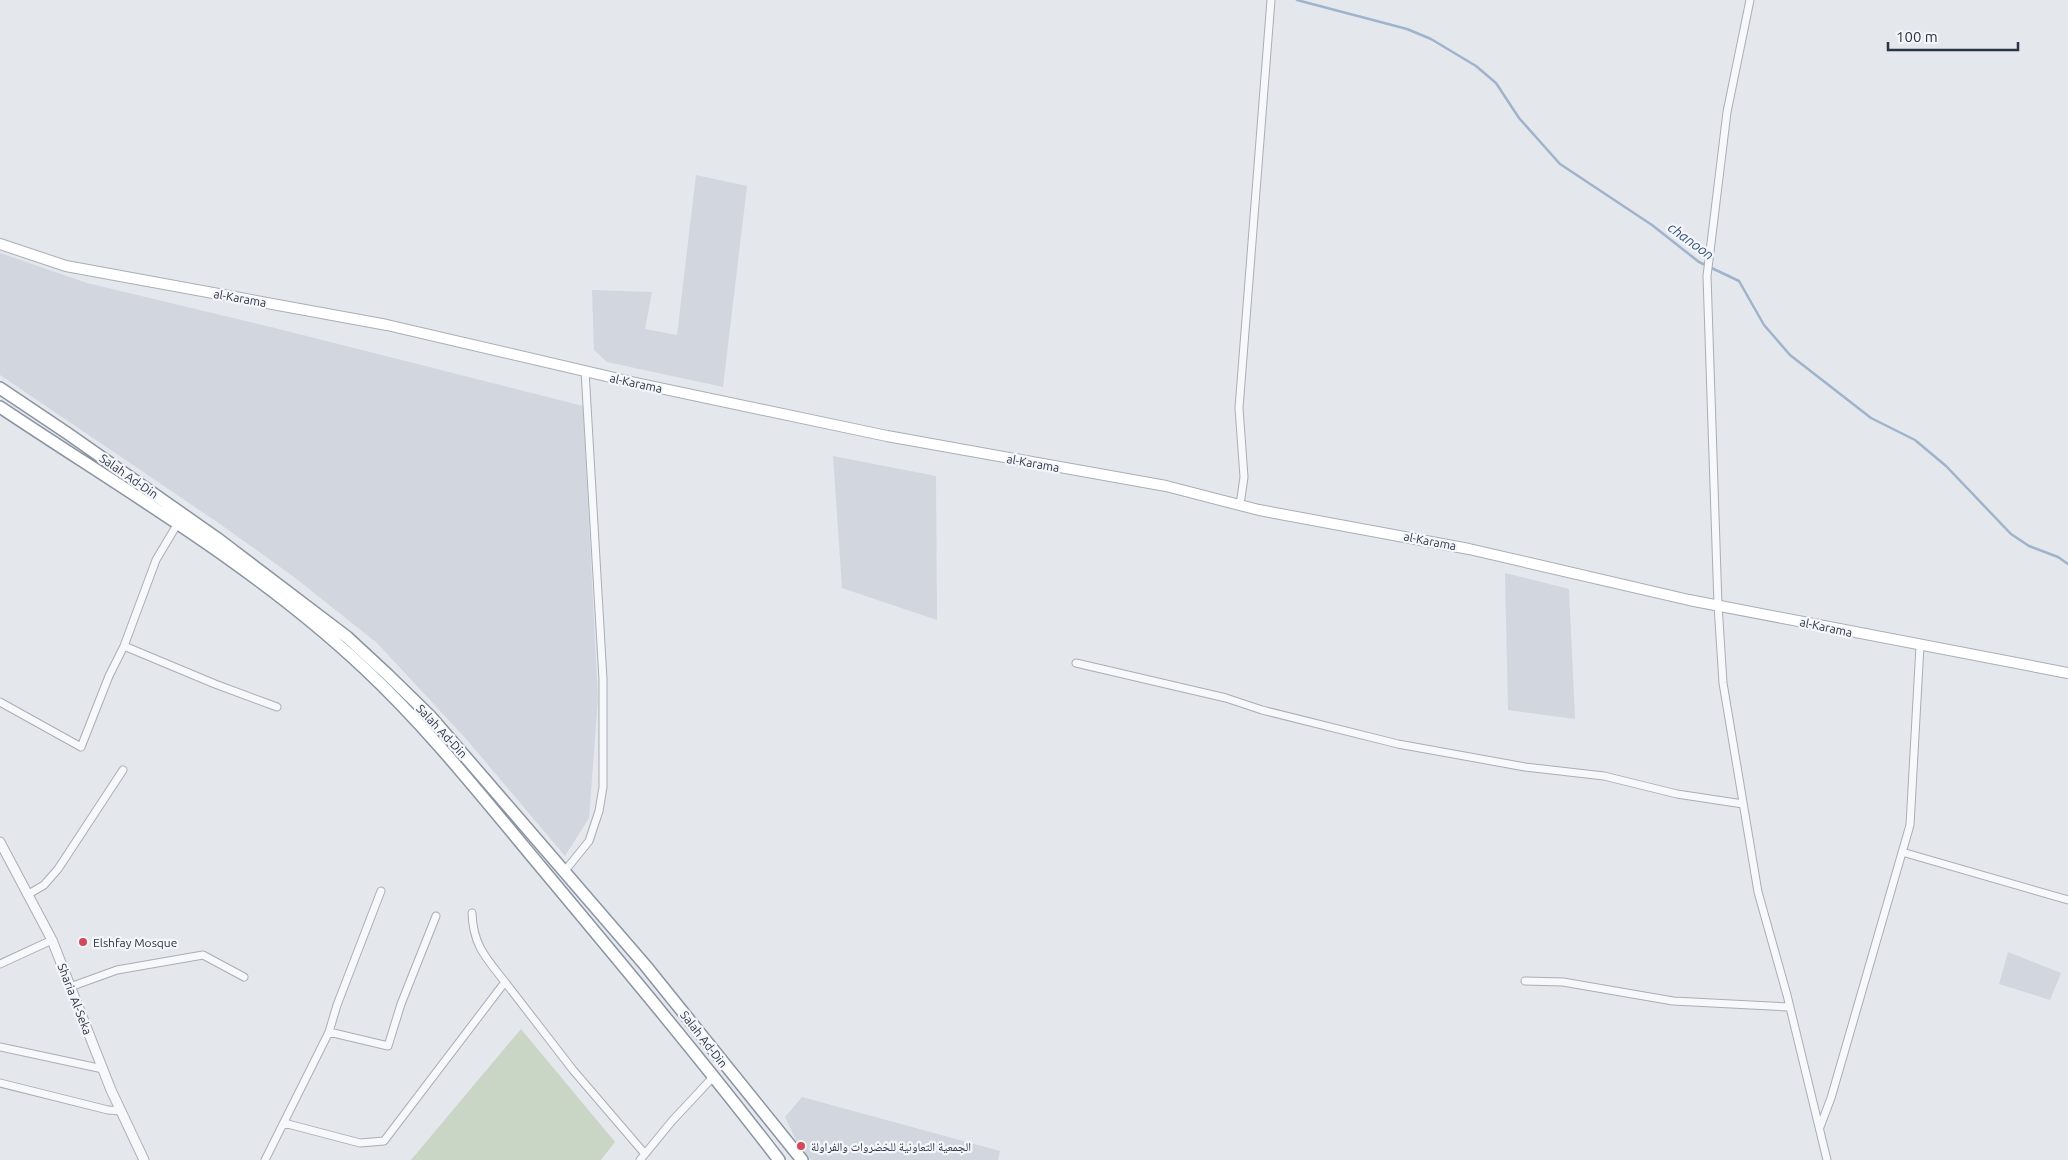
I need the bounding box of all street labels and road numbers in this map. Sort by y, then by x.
street label: al-Karama [213,287,267,309]
street label: al-Karama [608,371,664,395]
street label: Salah Ad-Din [97,451,161,501]
street label: al-Karama [1006,452,1060,474]
street label: al-Karama [1403,530,1457,552]
street label: al-Karama [1798,615,1854,639]
street label: Salah Ad-Din [414,702,470,760]
street label: Sharia Al-Seka [55,962,95,1036]
street label: Salah Ad-Din [678,1008,730,1070]

